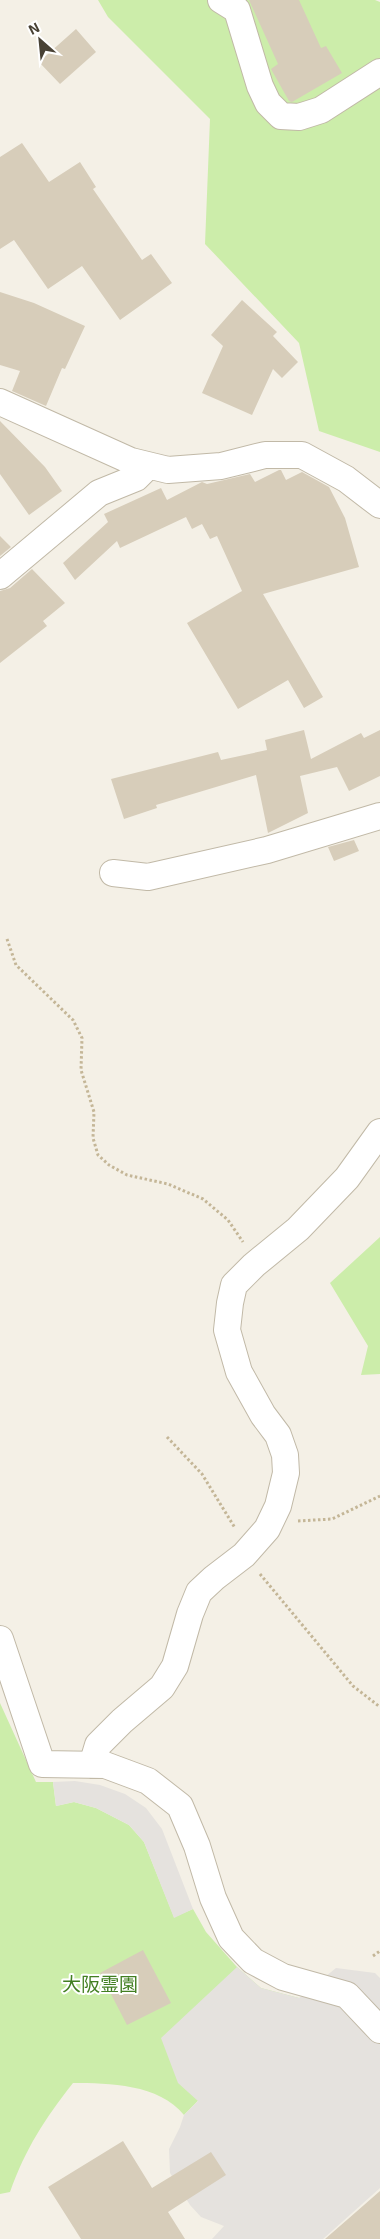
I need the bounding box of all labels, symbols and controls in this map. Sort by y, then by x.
north arrow [15,15,65,65]
text: N [26,18,42,38]
park label: 大阪霊園 [62,1972,138,1995]

